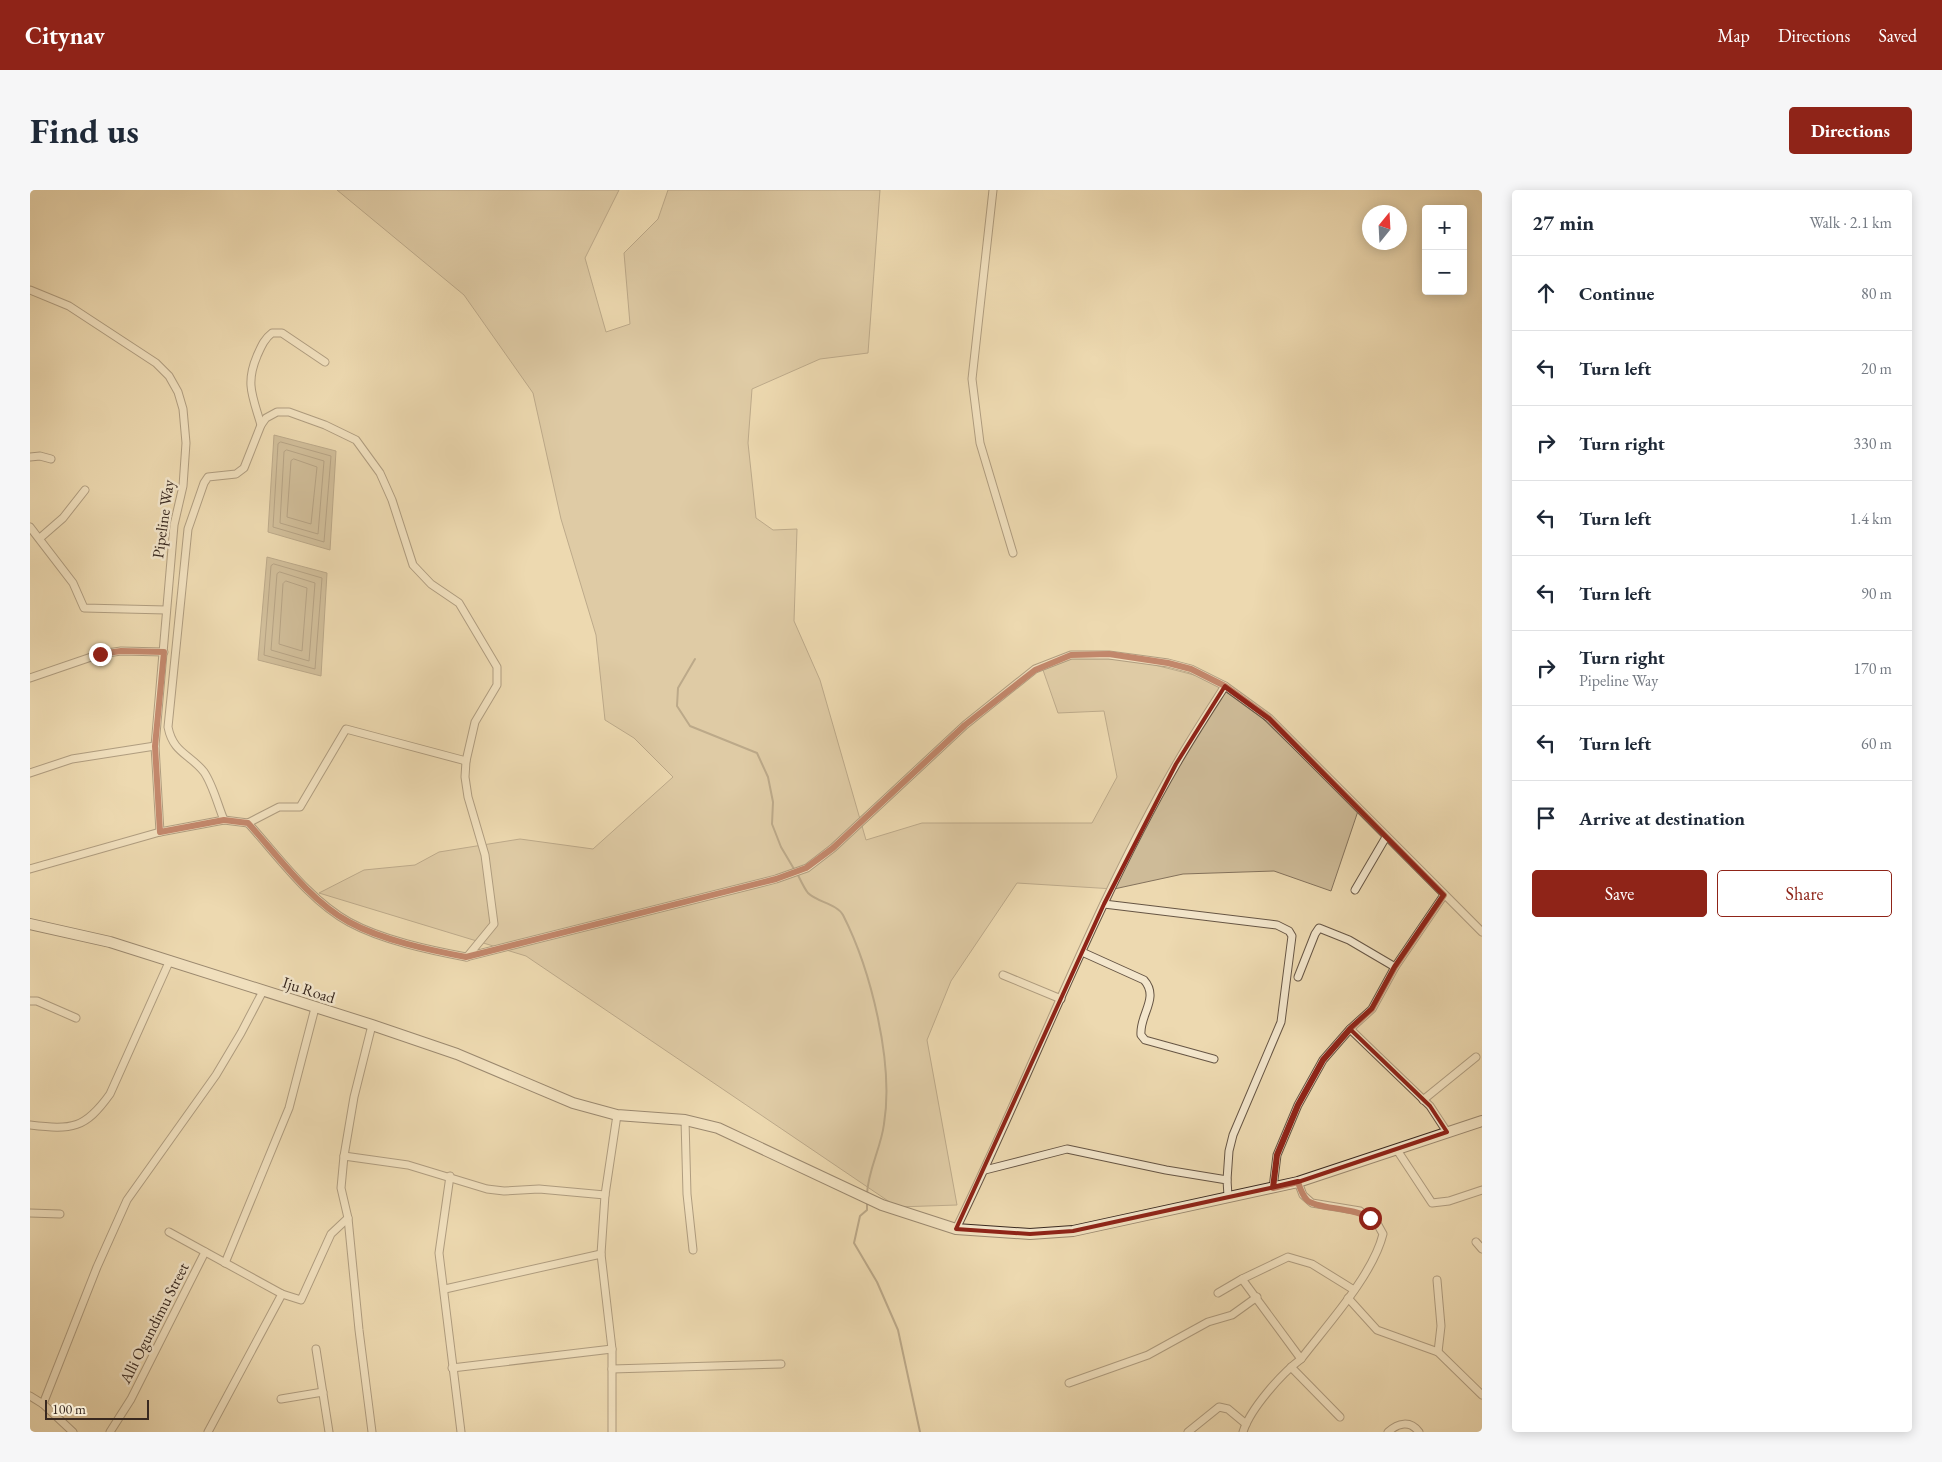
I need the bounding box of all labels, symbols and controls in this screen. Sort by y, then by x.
text: Citynav [25,20,105,51]
text: Map [1718,24,1750,47]
text: Directions [1778,24,1850,47]
text: Saved [1878,24,1917,47]
button: Directions [1789,107,1912,154]
text: Find us [30,108,139,153]
north arrow [1362,205,1407,250]
map controls [1422,205,1467,295]
button: + [1422,205,1467,250]
text: 27 min [1532,209,1594,236]
text: Walk · 2.1 km [1809,212,1892,233]
button: − [1422,250,1467,295]
icon: ahead [1532,279,1560,307]
text: Continue [1579,281,1654,306]
text: 80 m [1861,283,1892,304]
icon: left [1532,354,1560,382]
text: Turn left [1579,356,1651,381]
text: 20 m [1861,358,1892,379]
icon: right [1532,429,1560,457]
text: Turn right [1579,431,1665,456]
text: 330 m [1853,433,1892,454]
street label: Pipeline Way [147,477,179,560]
icon: left [1532,504,1560,532]
text: Turn left [1579,506,1651,531]
text: 1.4 km [1850,508,1892,529]
icon: left [1532,579,1560,607]
text: Turn left [1579,581,1651,606]
text: 90 m [1861,583,1892,604]
route end [89,643,112,666]
text: Turn right [1579,645,1665,670]
icon: right [1532,654,1560,682]
text: 170 m [1853,658,1892,679]
text: Pipeline Way [1579,670,1658,691]
icon: left [1532,729,1560,757]
text: Turn left [1579,731,1651,756]
text: 60 m [1861,733,1892,754]
icon: arrive [1532,804,1560,832]
text: Arrive at destination [1579,806,1745,831]
button: Save [1532,870,1707,917]
button: Share [1717,870,1892,917]
street label: Iju Road [280,972,339,1009]
route start [1359,1207,1382,1230]
street label: Alli Ogundimu Street [114,1259,194,1388]
scale bar [45,1397,149,1420]
text: 100 m [52,1400,86,1418]

